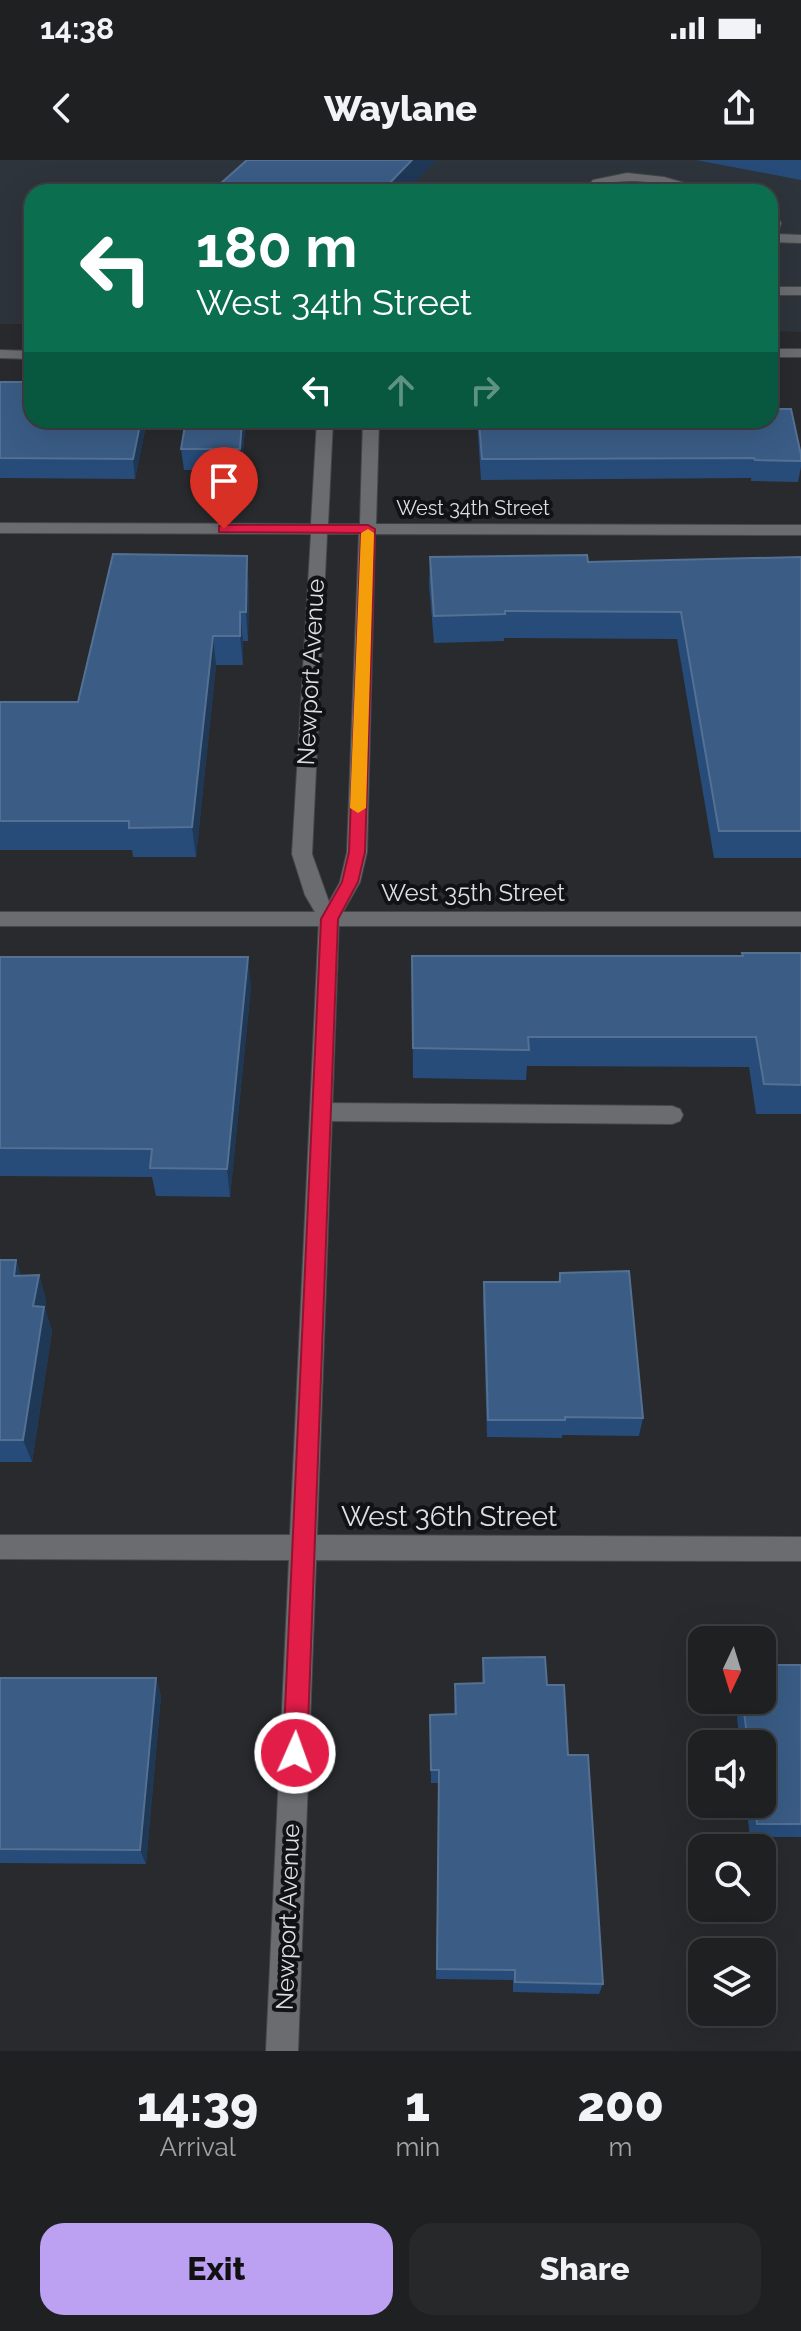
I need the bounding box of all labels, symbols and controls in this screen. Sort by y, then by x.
text: 14:38 [40,11,114,46]
icon: back [40,86,84,130]
icon: share [717,86,761,130]
text: Waylane [324,87,477,129]
text: 180 m [196,214,357,280]
icon: left [64,216,168,320]
text: West 34th Street [196,281,472,323]
icon: left [295,368,339,412]
icon: ahead [379,368,423,412]
icon: right [463,368,507,412]
pin [190,447,258,529]
icon: arrive [202,459,246,503]
street label: West 34th Street [396,496,550,520]
street label: Newport Avenue [291,578,330,766]
street label: West 35th Street [381,878,565,907]
street label: West 36th Street [341,1500,558,1533]
north arrow [688,1626,776,1714]
map controls [688,1626,776,2026]
position arrow [253,1711,337,1795]
button: sound [688,1730,776,1818]
street label: Newport Avenue [270,1823,305,2011]
button: search [688,1834,776,1922]
button: layers [688,1938,776,2026]
text: 14:39 [137,2076,258,2132]
text: 1 [405,2076,430,2132]
text: 200 [577,2076,664,2132]
text: Arrival [160,2132,236,2162]
text: min [395,2132,440,2162]
text: m [609,2132,632,2162]
button: Exit [40,2223,393,2315]
button: Share [409,2223,761,2315]

